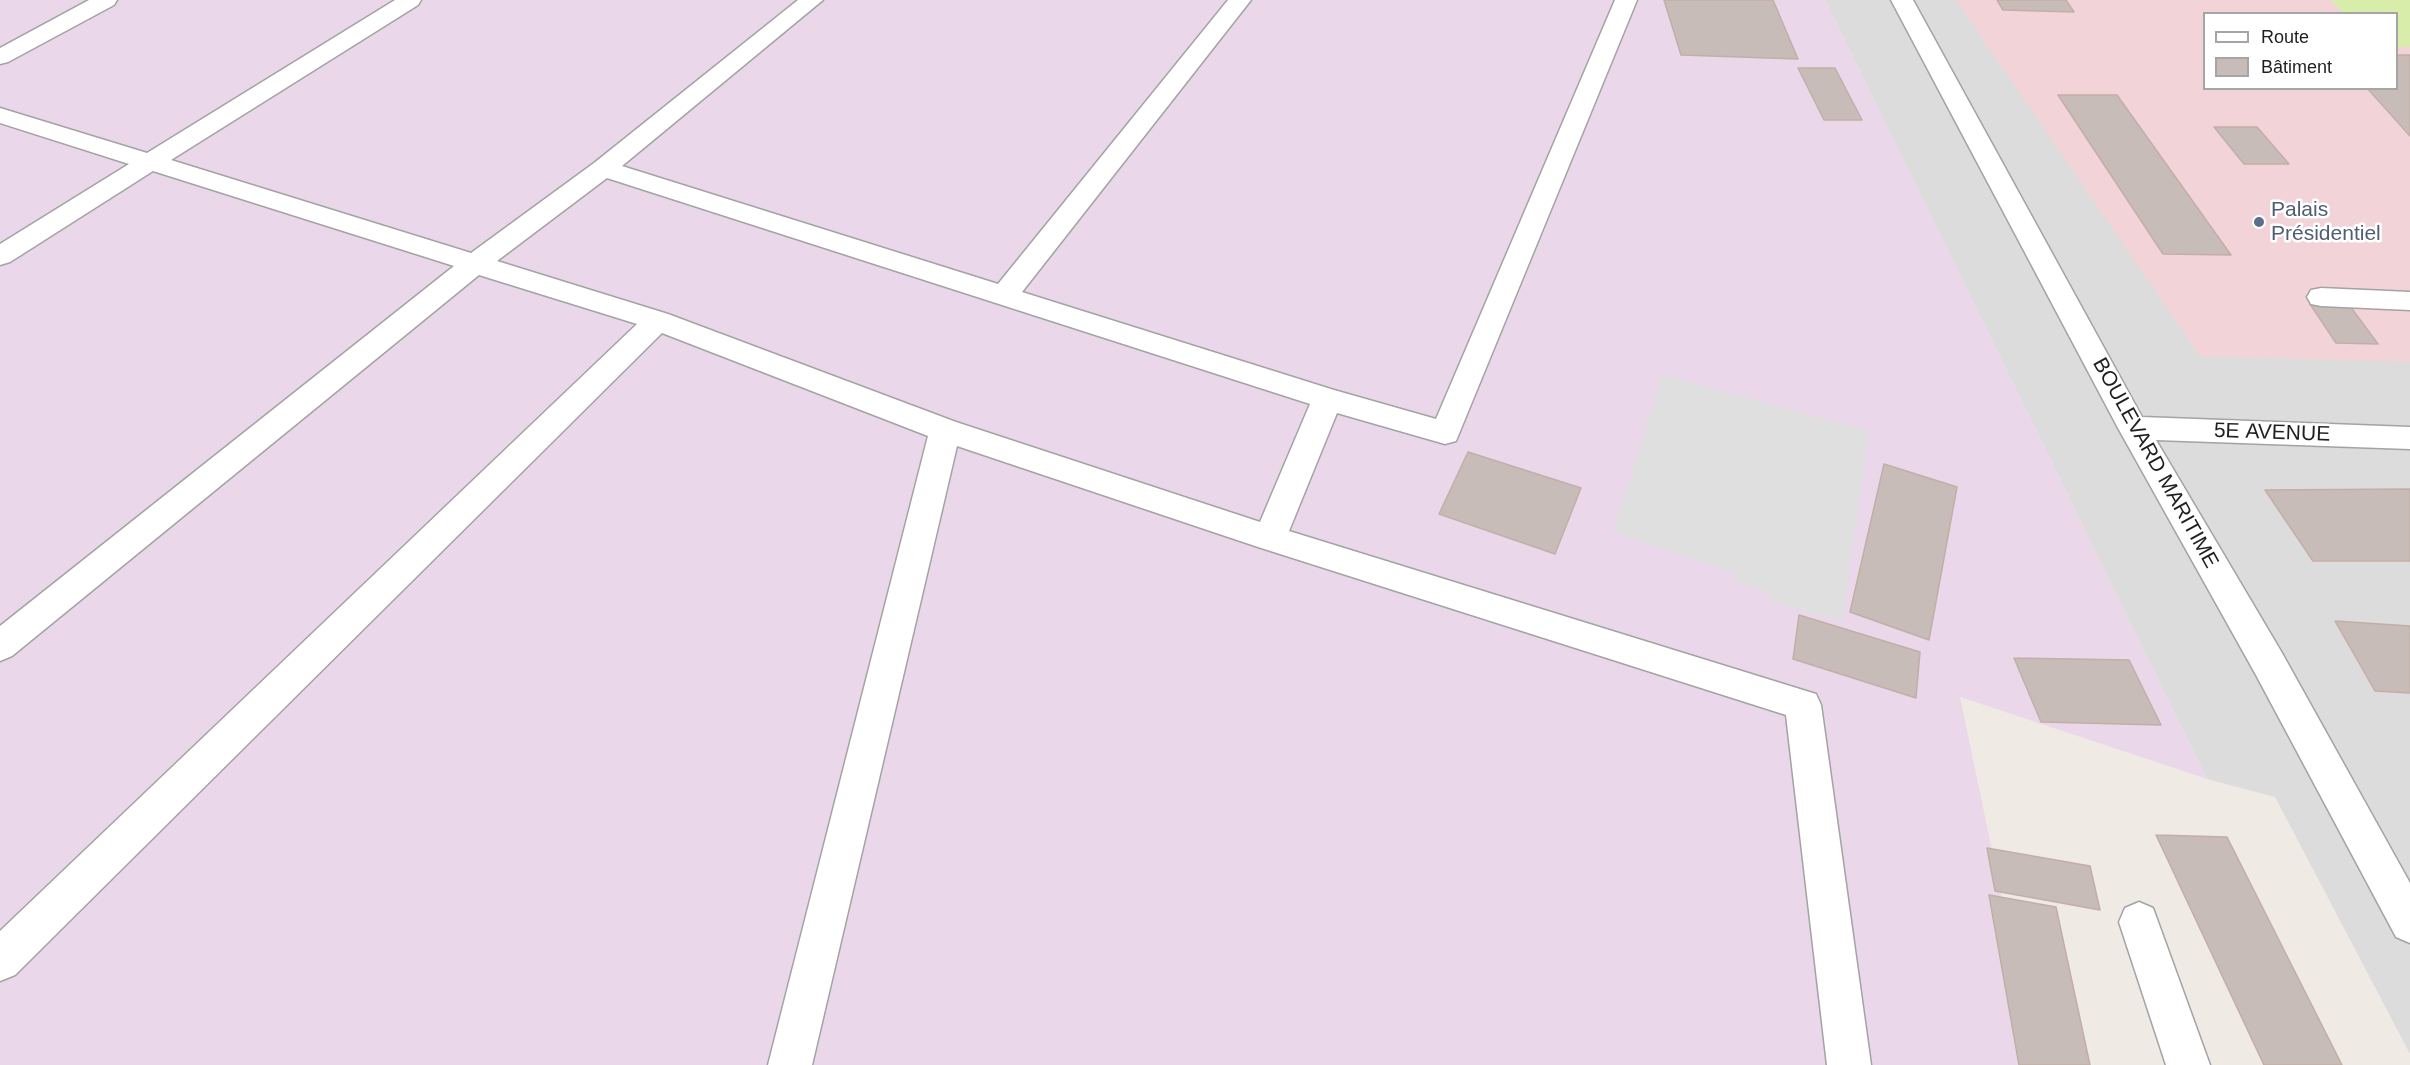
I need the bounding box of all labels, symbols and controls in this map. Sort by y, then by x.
legend [2203,12,2398,90]
text: Route [2261,27,2309,47]
text: Bâtiment [2261,57,2332,77]
place label: Palais Présidentiel [2271,197,2381,247]
marker: Palais Présidentiel [2252,215,2266,229]
street label: BOULEVARD MARITIME [2087,353,2223,573]
street label: 5E AVENUE [2213,418,2331,448]

